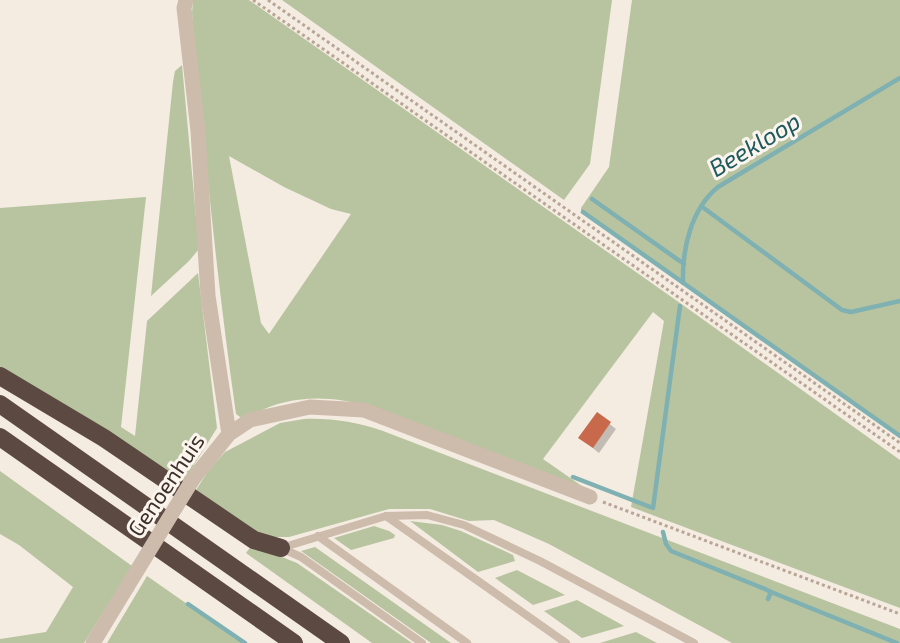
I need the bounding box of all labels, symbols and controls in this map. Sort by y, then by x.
water label: Beekloop [703,105,805,182]
street label: Genoenhuis [122,428,209,540]

